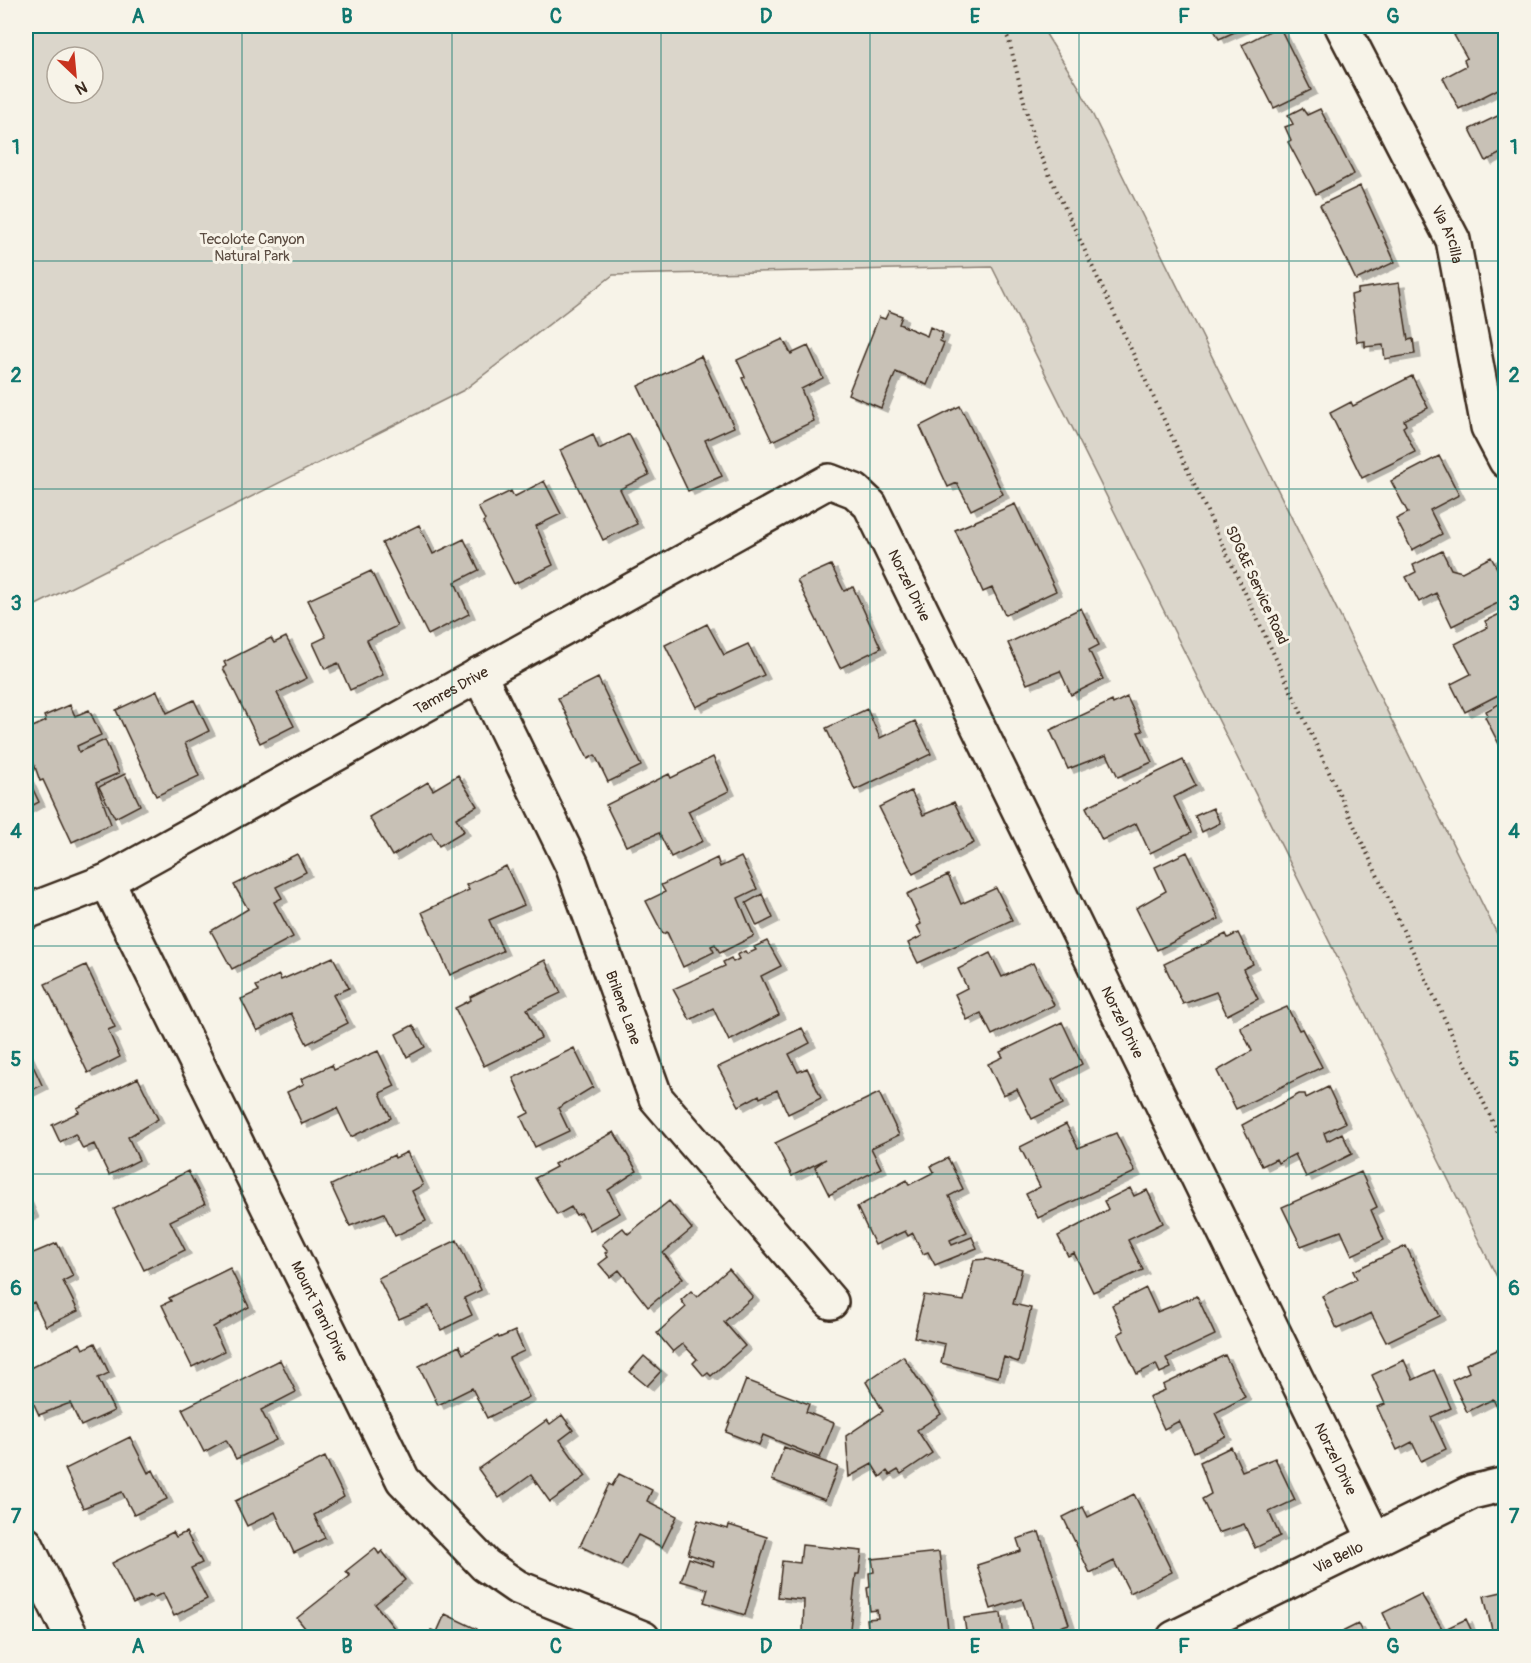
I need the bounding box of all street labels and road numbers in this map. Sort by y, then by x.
street label: Via Arcilla [1427,202,1466,265]
street label: SDG&E Service Road [1221,523,1292,648]
street label: Norzel Drive [883,547,935,625]
street label: Tamres Drive [411,662,492,719]
street label: Brilene Lane [601,968,645,1048]
street label: Norzel Drive [1096,983,1148,1062]
street label: Mount Tami Drive [286,1258,352,1366]
street label: Norzel Drive [1309,1420,1361,1499]
street label: Via Bello [1311,1538,1367,1578]

